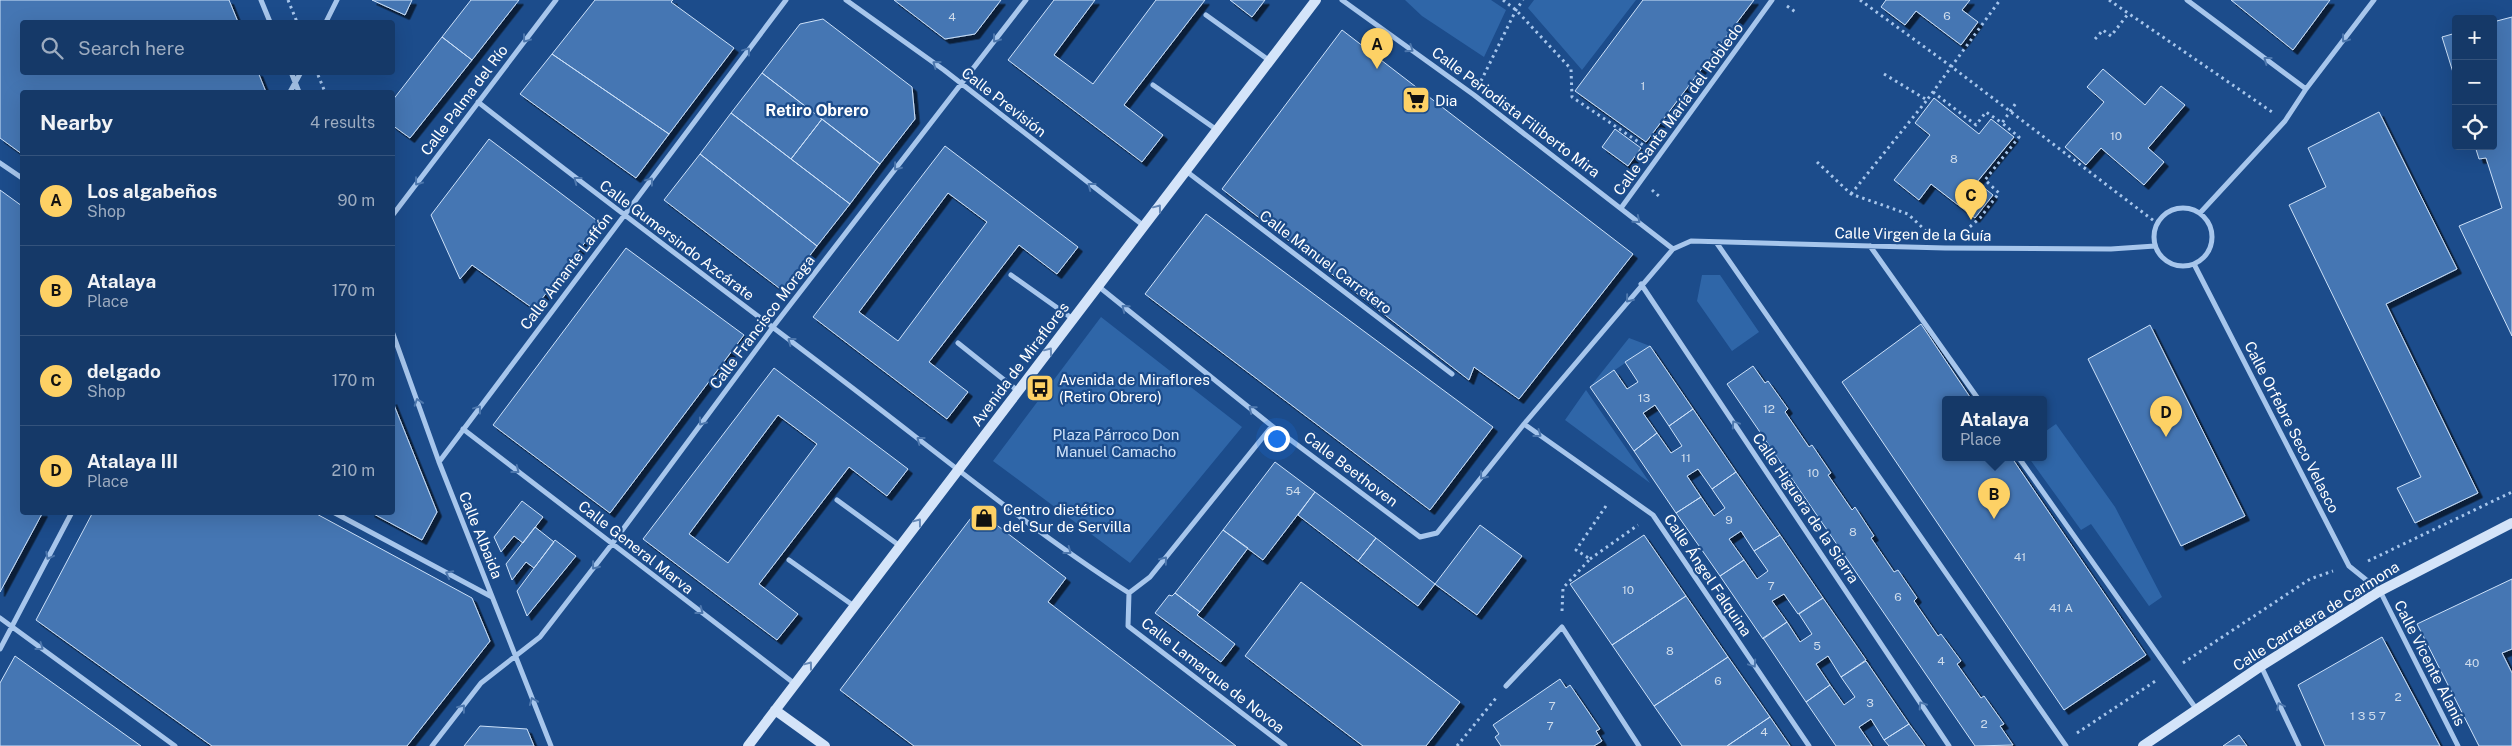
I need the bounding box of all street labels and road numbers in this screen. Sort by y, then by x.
street label: Calle Santa María del Robledo [1610,19,1746,199]
street label: Calle Palma del Río [417,41,511,159]
street label: Calle Periodista Filiberto Mira [1429,43,1603,181]
street label: Calle Previsión [958,64,1050,140]
street label: Calle Gumersindo Azcárate [596,176,758,304]
street label: Calle Manuel Carretero [1256,207,1396,317]
street label: Calle Amante Laffón [516,209,616,333]
street label: Calle Virgen de la Guía [1834,224,1992,244]
street label: Calle Francisco Moraga [706,252,818,392]
street label: Avenida de Miraflores [968,299,1072,429]
street label: Calle Orfebre Seco Velasco [2241,338,2343,516]
street label: Calle Beethoven [1301,428,1401,510]
street label: Calle Higuera de la Sierra [1749,430,1863,586]
street label: Calle Albaida [456,489,506,581]
street label: Calle General Marva [575,497,697,597]
street label: Calle Ángel Falquina [1661,511,1755,639]
street label: Calle Carretera de Carmona [2230,558,2402,674]
street label: Calle Vicente Alanís [2391,597,2469,729]
street label: Calle Lamarque de Novoa [1138,614,1288,736]

